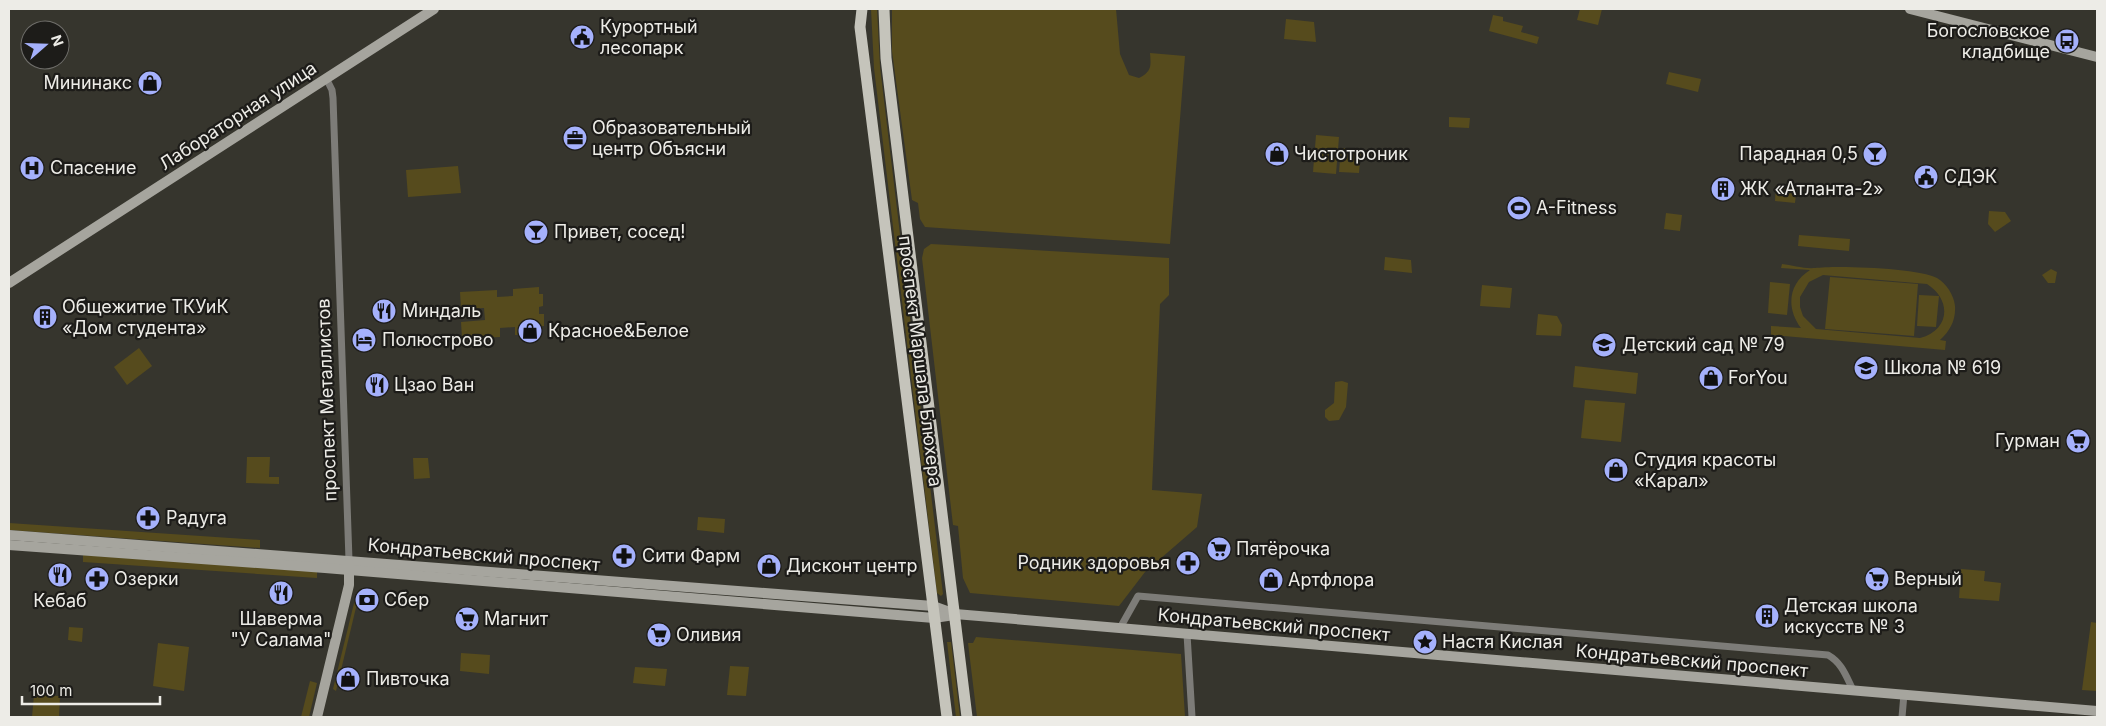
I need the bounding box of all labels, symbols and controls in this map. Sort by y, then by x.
place label: Курортный лесопарк [600,16,698,58]
north arrow [20,20,70,70]
place label: Богословское кладбище [1927,20,2050,62]
public building icon: Курортный лесопарк [569,24,595,50]
bus stop icon: Богословское кладбище [2054,28,2080,54]
text: N [48,32,67,48]
street label: Лабораторная улица [155,57,320,174]
shop icon: Мининакс [137,70,163,96]
place label: Мининакс [43,72,132,93]
place label: Образовательный центр Объясни [592,117,751,159]
office icon: Образовательный центр Объясни [562,125,588,151]
shop icon: Чистотроник [1264,141,1290,167]
bar icon: Парадная 0,5 [1862,141,1888,167]
place label: Чистотроник [1294,143,1408,164]
place label: Парадная 0,5 [1739,143,1858,164]
hospital icon: Спасение [19,155,45,181]
place label: Спасение [50,157,136,178]
public building icon: СДЭК [1913,164,1939,190]
place label: СДЭК [1944,166,1997,187]
building icon: ЖК «Атланта-2» [1710,176,1736,202]
place label: ЖК «Атланта-2» [1740,178,1884,199]
sports icon: A-Fitness [1506,195,1532,221]
place label: A-Fitness [1536,197,1617,218]
bar icon: Привет, сосед! [523,219,549,245]
place label: Привет, сосед! [554,221,686,242]
street label: проспект Маршала Блюхера [895,234,946,488]
place label: Общежитие ТКУиК «Дом студента» [62,296,229,338]
street label: проспект Металлистов [312,298,341,502]
restaurant icon: Миндаль [371,298,397,324]
place label: Миндаль [402,300,481,321]
building icon: Общежитие ТКУиК «Дом студента» [32,304,58,330]
shop icon: Красное&Белое [517,318,543,344]
place label: Красное&Белое [548,320,689,341]
hotel icon: Полюстрово [351,327,377,353]
place label: Полюстрово [382,329,493,350]
school or university icon: Детский сад № 79 [1591,332,1617,358]
place label: Детский сад № 79 [1622,334,1785,355]
school or university icon: Школа № 619 [1853,355,1879,381]
place label: Школа № 619 [1884,357,2001,378]
shop icon: ForYou [1698,365,1724,391]
place label: ForYou [1728,367,1788,388]
restaurant icon: Цзао Ван [364,372,390,398]
place label: Цзао Ван [394,374,474,395]
supermarket icon: Гурман [2065,428,2091,454]
place label: Гурман [1995,430,2060,451]
place label: Студия красоты «Карал» [1634,449,1776,491]
shop icon: Студия красоты «Карал» [1603,457,1629,483]
pharmacy icon: Радуга [135,505,161,531]
place label: Радуга [166,507,227,528]
street label: Кондратьевский проспект [367,534,602,575]
supermarket icon: Пятёрочка [1206,536,1232,562]
place label: Пятёрочка [1236,538,1330,559]
pharmacy icon: Сити Фарм [611,543,637,569]
place label: Сити Фарм [642,545,740,566]
pharmacy icon: Родник здоровья [1175,550,1201,576]
place label: Родник здоровья [1017,552,1170,573]
shop icon: Дисконт центр [756,553,782,579]
place label: Дисконт центр [786,555,917,576]
restaurant icon: Кебаб [47,562,73,588]
pharmacy icon: Озерки [84,566,110,592]
supermarket icon: Верный [1864,566,1890,592]
shop icon: Артфлора [1258,567,1284,593]
place label: Озерки [114,568,179,589]
place label: Верный [1894,568,1962,589]
place label: Артфлора [1288,569,1374,590]
restaurant icon: Шаверма "У Салама" [268,580,294,606]
bank icon: Сбер [354,587,380,613]
place label: Сбер [384,589,429,610]
place label: Кебаб [33,590,87,611]
place label: Детская школа искусств № 3 [1784,595,1918,637]
building icon: Детская школа искусств № 3 [1754,603,1780,629]
street label: Кондратьевский проспект [1157,604,1392,645]
supermarket icon: Магнит [454,606,480,632]
place label: Шаверма "У Салама" [231,608,331,650]
place label: Магнит [484,608,549,629]
supermarket icon: Оливия [646,622,672,648]
place label: Оливия [676,624,742,645]
place icon: Настя Кислая [1412,629,1438,655]
place label: Настя Кислая [1442,631,1563,652]
street label: Кондратьевский проспект [1575,640,1810,681]
shop icon: Пивточка [335,666,361,692]
place label: Пивточка [366,668,450,689]
scale bar [22,674,160,706]
text: 100 m [30,681,72,700]

